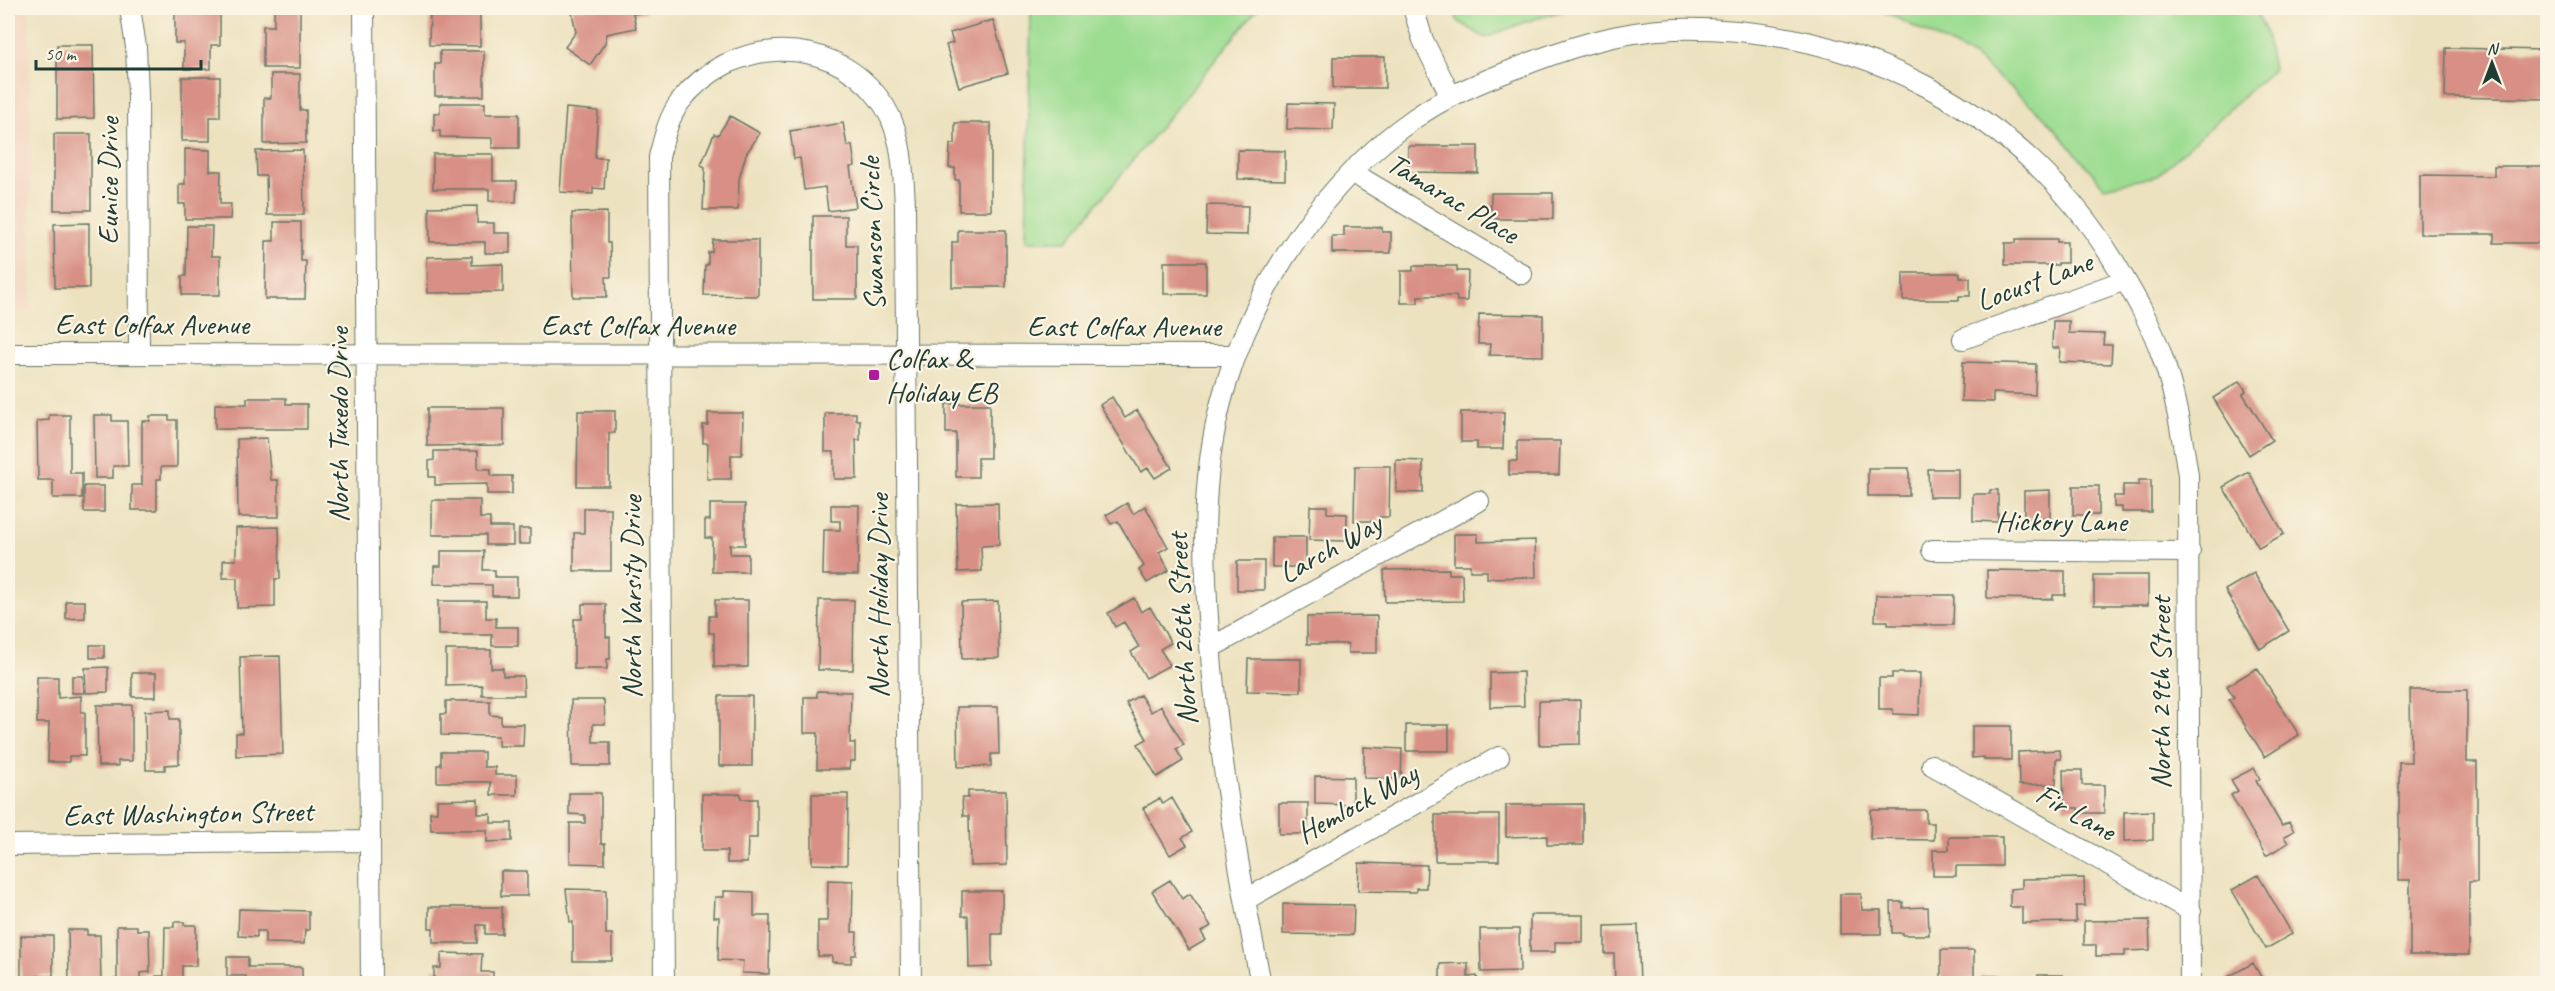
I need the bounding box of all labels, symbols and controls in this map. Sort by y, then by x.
scale bar [36,33,201,71]
north arrow [2462,33,2522,93]
text: N [2487,39,2500,59]
text: 50 m [45,43,78,65]
street label: Eunice Drive [89,115,127,245]
street label: Tamarac Place [1380,144,1528,253]
street label: Swanson Circle [850,154,894,312]
street label: Locust Lane [1971,242,2099,320]
street label: East Colfax Avenue [55,305,251,343]
street label: East Colfax Avenue [541,306,737,344]
street label: East Colfax Avenue [1027,307,1223,345]
street label: North Tuxedo Drive [319,325,357,523]
place label: Colfax & Holiday EB [886,339,1000,411]
marker: Colfax & Holiday EB [867,368,881,382]
street label: North Holiday Drive [859,492,897,698]
street label: North Varsity Drive [612,493,650,699]
street label: Hickory Lane [1995,502,2129,540]
street label: Larch Way [1272,503,1391,592]
street label: North 26th Street [1158,529,1206,726]
street label: North 29th Street [2141,594,2179,789]
street label: Hemlock Way [1290,753,1426,852]
street label: Fir Lane [2029,775,2125,850]
street label: East Washington Street [63,792,316,834]

